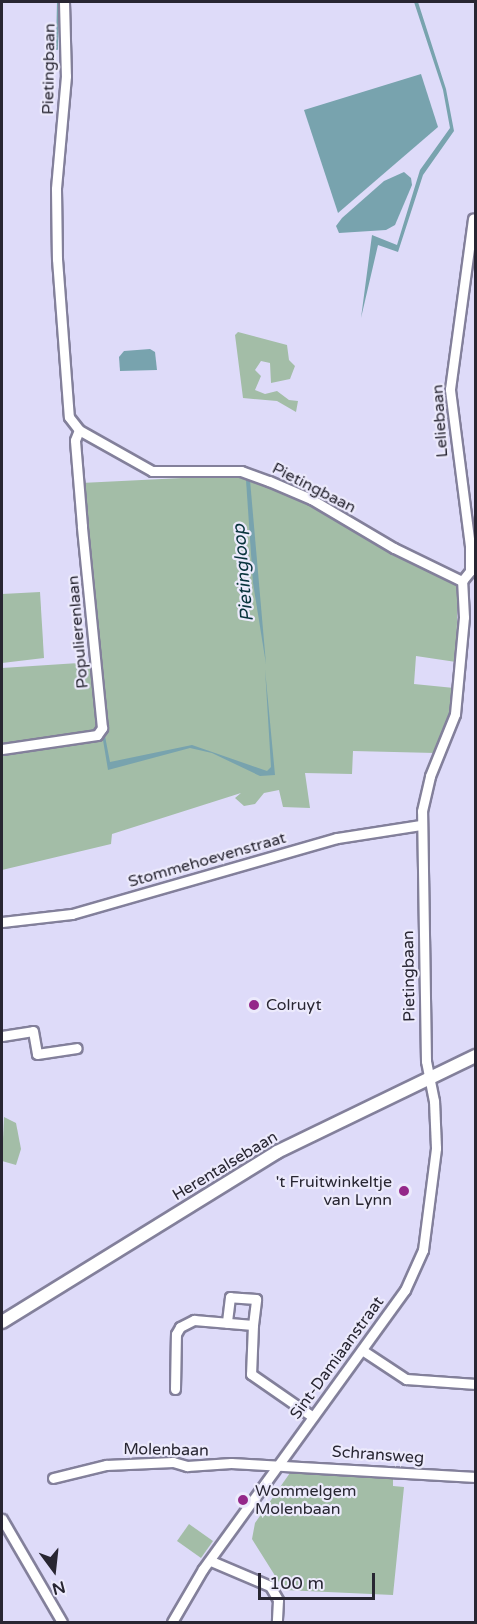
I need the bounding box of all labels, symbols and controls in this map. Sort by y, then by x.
street label: Pietingbaan [39,23,59,115]
street label: Leliebaan [428,384,452,458]
street label: Pietingbaan [269,459,359,517]
water label: Pietingloop [228,523,258,623]
street label: Populierenlaan [63,575,93,689]
street label: Stommehoevenstraat [126,828,288,892]
street label: Pietingbaan [399,930,419,1022]
place label: Colruyt [266,995,321,1015]
marker: Colruyt [247,998,261,1012]
street label: Herentalsebaan [169,1127,281,1205]
place label: 't Fruitwinkeltje van Lynn [276,1172,392,1210]
marker: 't Fruitwinkeltje van Lynn [397,1184,411,1198]
street label: Sint-Damiaanstraat [286,1293,388,1423]
street label: Molenbaan [123,1440,209,1460]
street label: Schransweg [331,1442,425,1468]
place label: Wommelgem Molenbaan [255,1481,356,1519]
marker: Wommelgem Molenbaan [236,1493,250,1507]
north arrow [24,1540,84,1600]
scale bar [261,1561,378,1599]
text: 100 m [269,1572,324,1594]
text: N [50,1576,67,1599]

